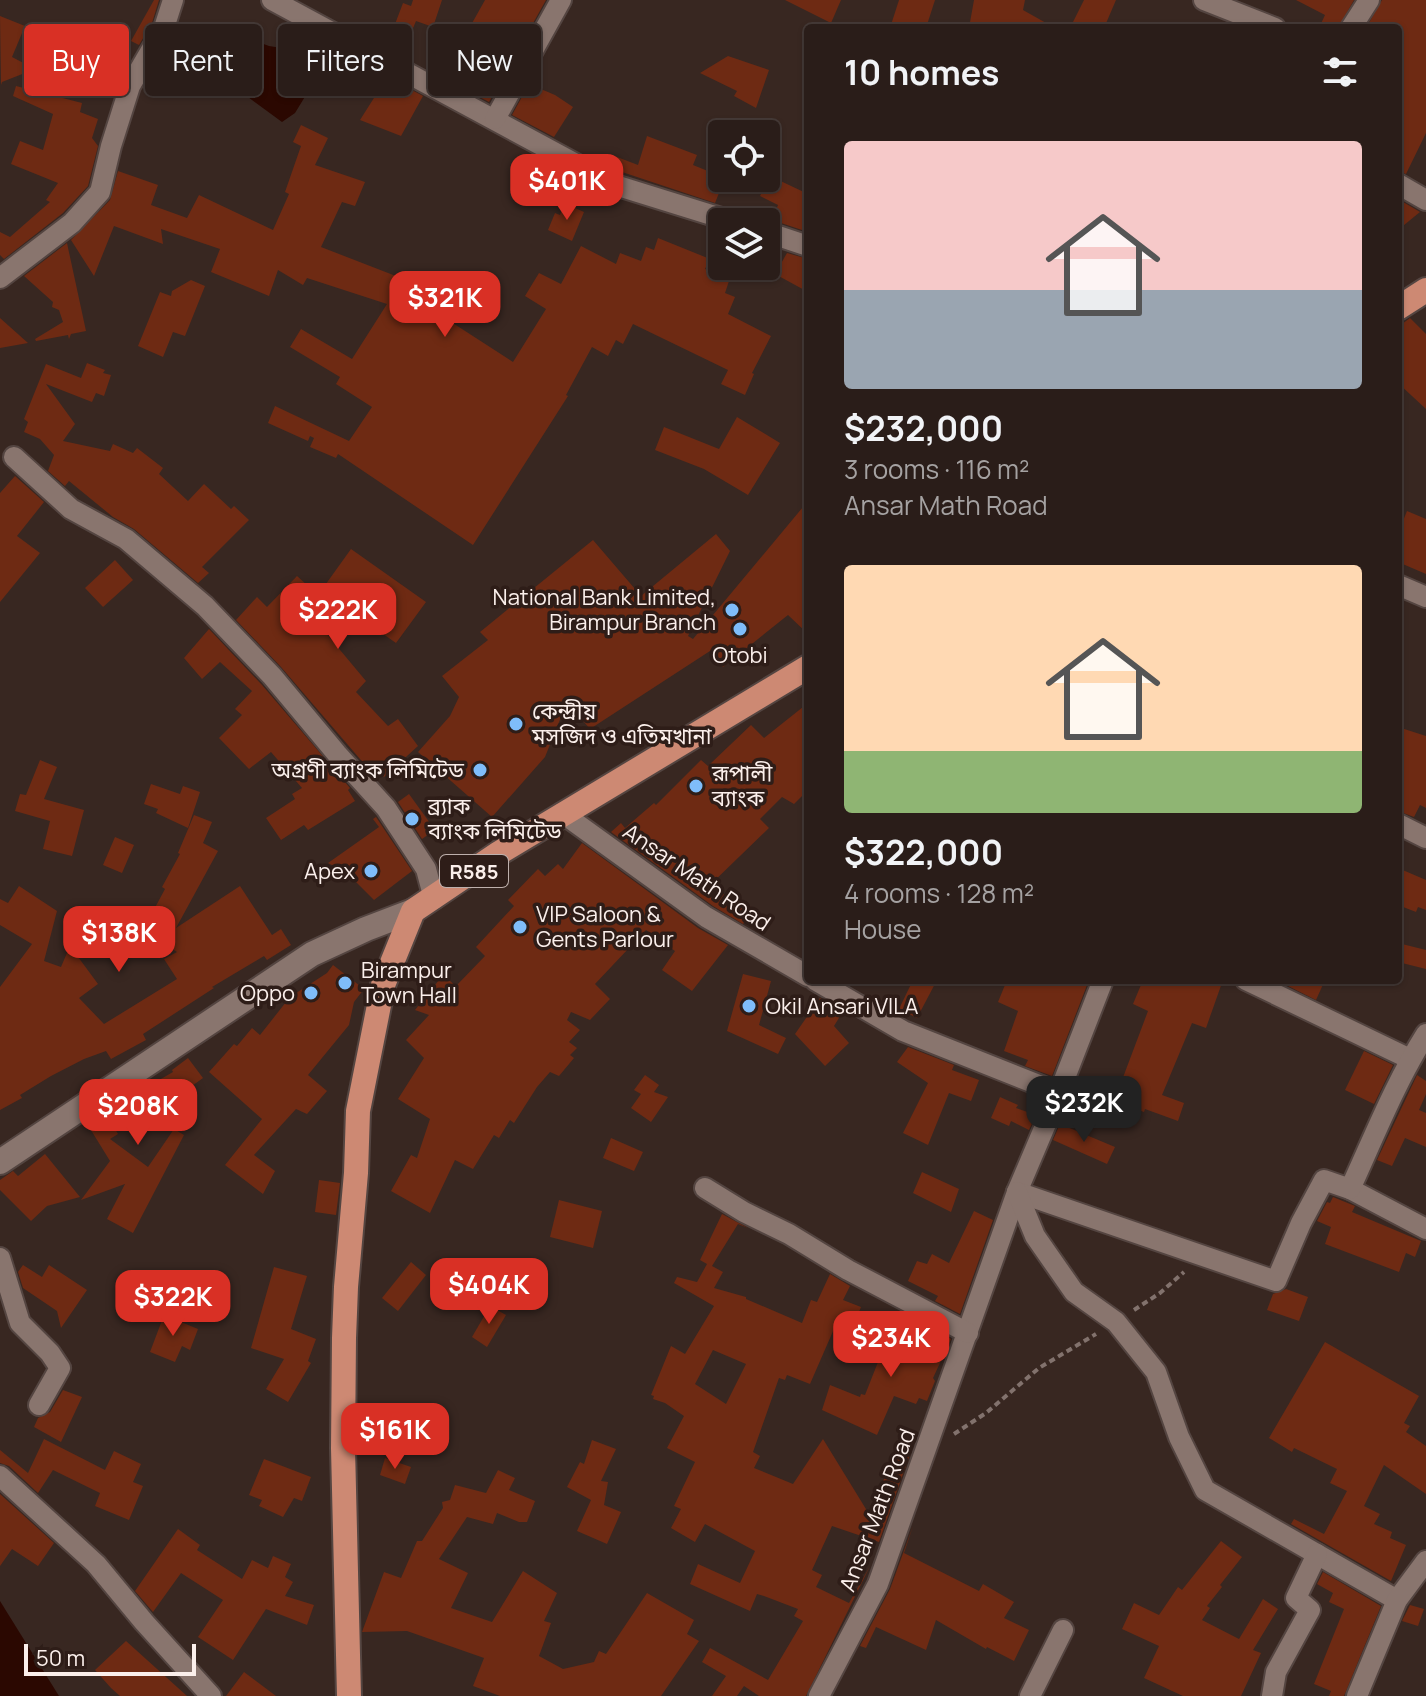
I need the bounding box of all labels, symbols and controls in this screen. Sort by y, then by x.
chip: Buy [24,24,129,96]
chip: Rent [145,24,262,96]
chip: Filters [278,24,412,96]
chip: New [428,24,541,96]
text: 10 homes [844,49,1000,95]
icon: filters [1318,50,1362,94]
map controls [708,120,780,280]
button: locate [708,120,780,192]
pin: $401K [511,154,623,222]
text: $401K [528,162,606,198]
icon: home [1031,193,1175,337]
button: layers [708,208,780,280]
pin: $321K [389,271,501,339]
text: $321K [407,279,483,315]
text: $232,000 [844,405,1003,451]
text: 3 rooms · 116 m² [844,451,1030,487]
text: Ansar Math Road [844,487,1048,523]
place label: National Bank Limited, Birampur Branch [493,582,716,637]
pin: $222K [282,583,394,651]
text: $222K [298,591,378,627]
marker: National Bank Limited, Birampur Branch [723,601,741,619]
icon: home [1031,617,1175,761]
marker: Otobi [731,620,749,638]
place label: Otobi [712,640,768,670]
place label: কেন্দ্রীয় মসজিদ ও এতিমখানা [531,696,713,751]
marker: কেন্দ্রীয় মসজিদ ও এতিমখানা [507,715,525,733]
place label: অগ্রণী ব্যাংক লিমিটেড [271,755,464,785]
place label: রূপালী ব্যাংক [711,758,774,813]
marker: অগ্রণী ব্যাংক লিমিটেড [471,761,489,779]
marker: রূপালী ব্যাংক [687,777,705,795]
place label: ব্র্যাক ব্যাংক লিমিটেড [427,791,562,846]
marker: ব্র্যাক ব্যাংক লিমিটেড [403,810,421,828]
street label: Ansar Math Road [617,816,777,938]
text: $322,000 [844,829,1003,875]
road number: R585 [440,855,508,887]
place label: Apex [304,856,355,886]
marker: Apex [362,862,380,880]
text: 4 rooms · 128 m² [844,875,1034,911]
place label: VIP Saloon & Gents Parlour [536,899,674,954]
pin: $138K [63,906,175,974]
text: House [844,911,921,947]
text: $138K [81,914,157,950]
marker: VIP Saloon & Gents Parlour [511,918,529,936]
place label: Birampur Town Hall [361,955,457,1010]
marker: Birampur Town Hall [336,974,354,992]
place label: Oppo [240,978,295,1008]
marker: Oppo [302,984,320,1002]
place label: Okil Ansari VILA [765,991,918,1021]
marker: Okil Ansari VILA [740,997,758,1015]
pin: $232K [1028,1076,1140,1144]
pin: $208K [82,1079,194,1147]
text: $232K [1044,1084,1124,1120]
text: $208K [97,1087,179,1123]
pin: $404K [433,1258,545,1326]
text: $404K [448,1266,530,1302]
pin: $322K [117,1270,229,1338]
text: $322K [133,1278,213,1314]
pin: $234K [835,1311,947,1379]
text: $234K [851,1319,931,1355]
pin: $161K [339,1403,451,1471]
text: $161K [359,1411,431,1447]
street label: Ansar Math Road [832,1424,922,1596]
scale bar [24,1640,196,1676]
text: 50 m [36,1643,85,1673]

